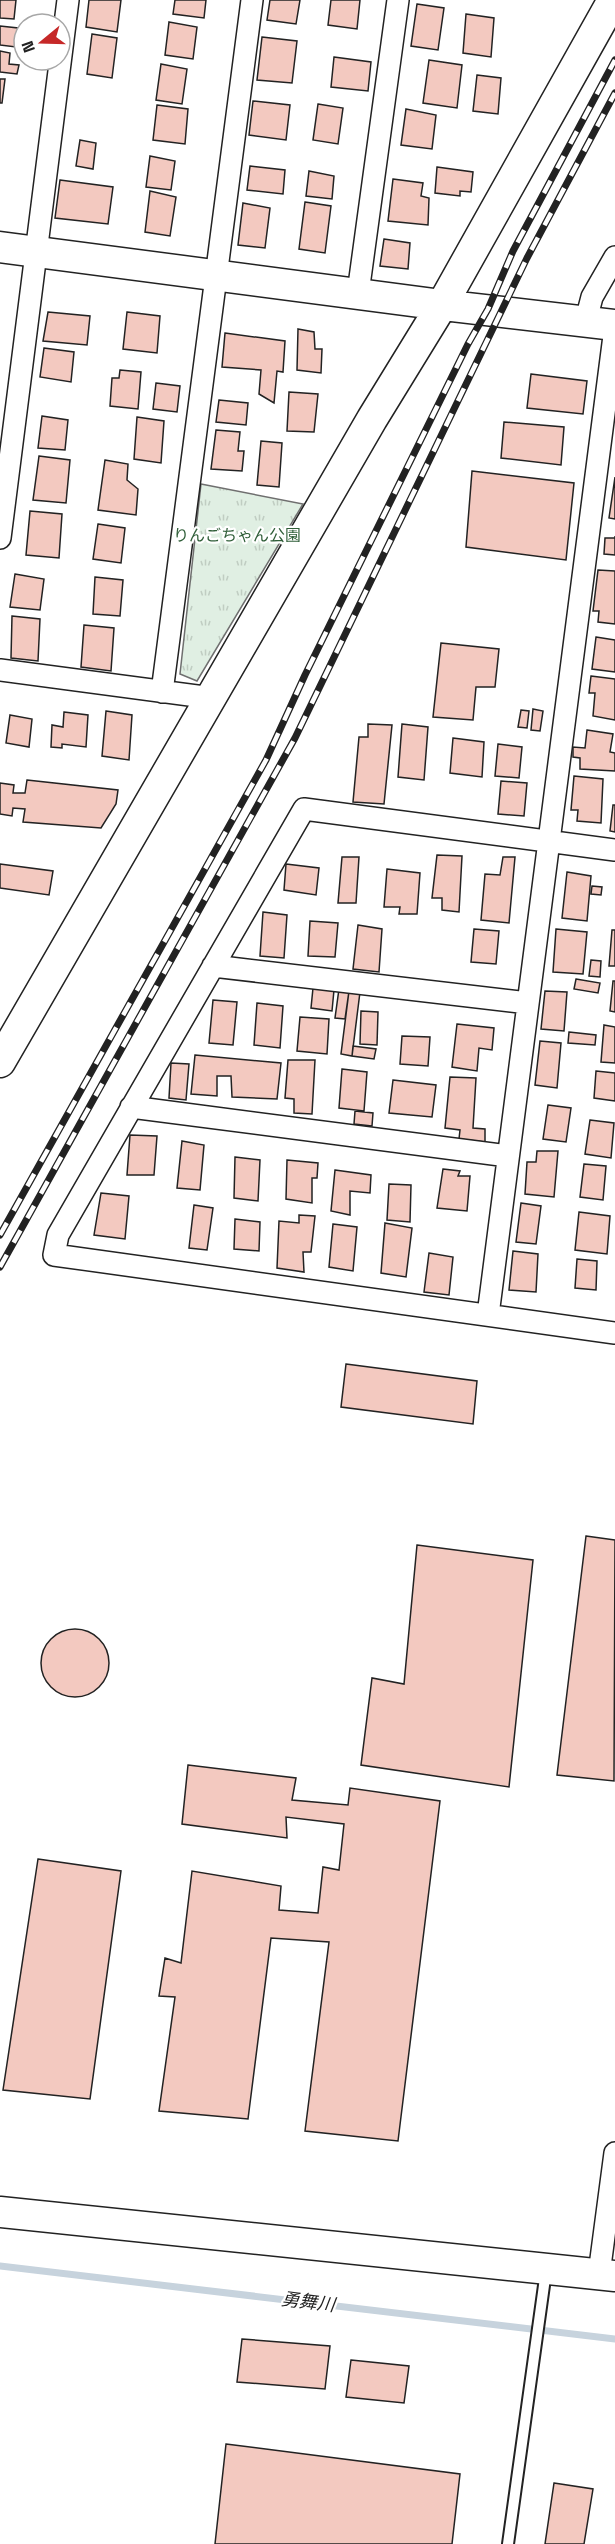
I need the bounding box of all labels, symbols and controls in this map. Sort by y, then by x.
north arrow [12,12,72,72]
text: N [17,38,40,55]
park label: りんごちゃん公園 [173,525,301,546]
water label: 勇舞川 [280,2287,338,2316]

